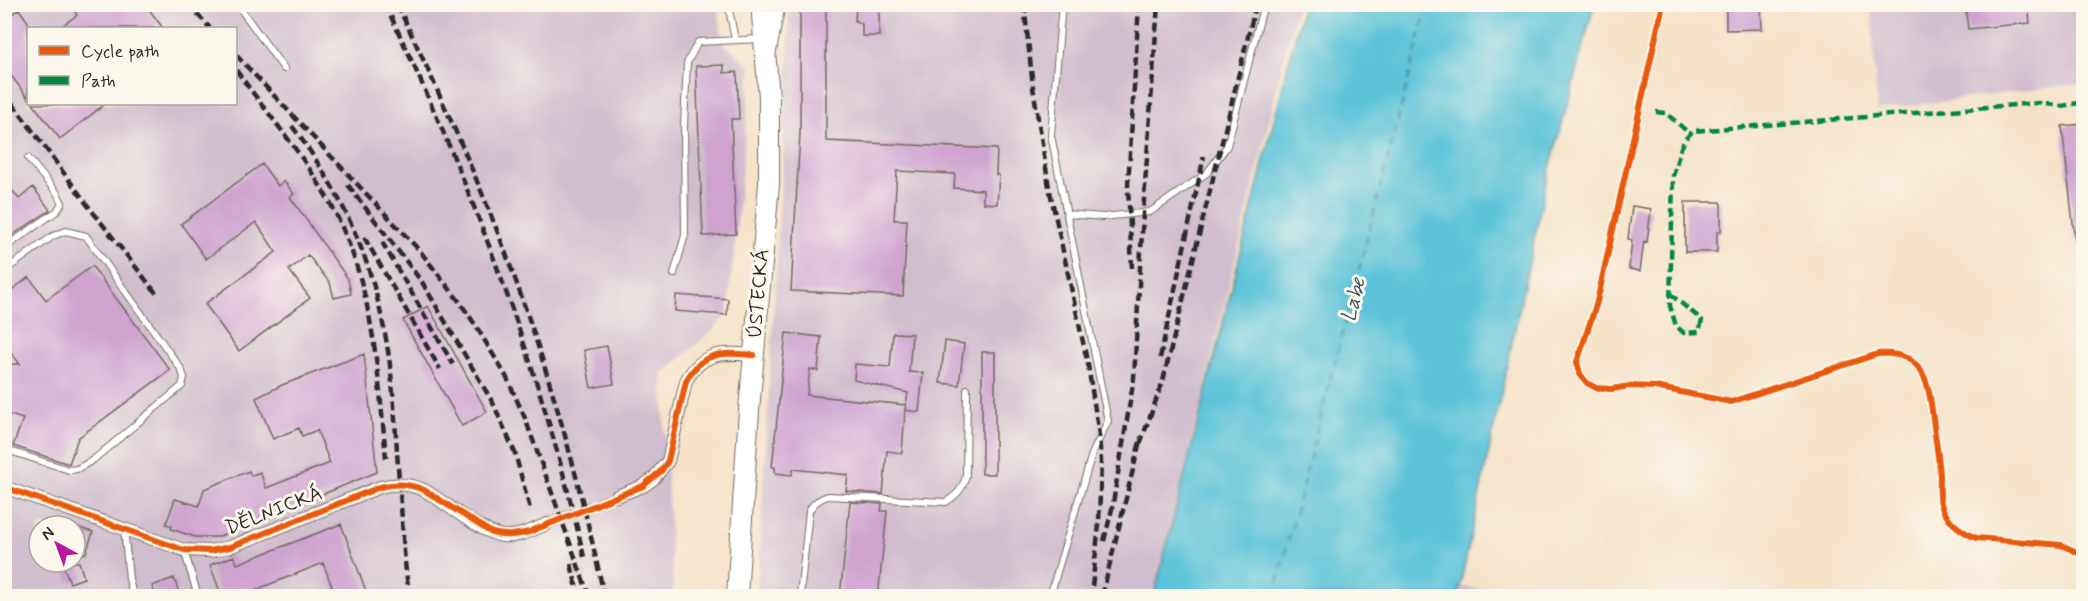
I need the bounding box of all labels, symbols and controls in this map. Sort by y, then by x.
legend [27,27,237,105]
text: Cycle path [81,40,159,64]
text: Path [81,70,116,94]
street label: ÚSTECKÁ [742,248,776,340]
water label: Labe [1335,273,1374,325]
street label: DĚLNICKÁ [222,480,326,542]
north arrow [27,514,87,574]
text: N [37,522,59,545]

